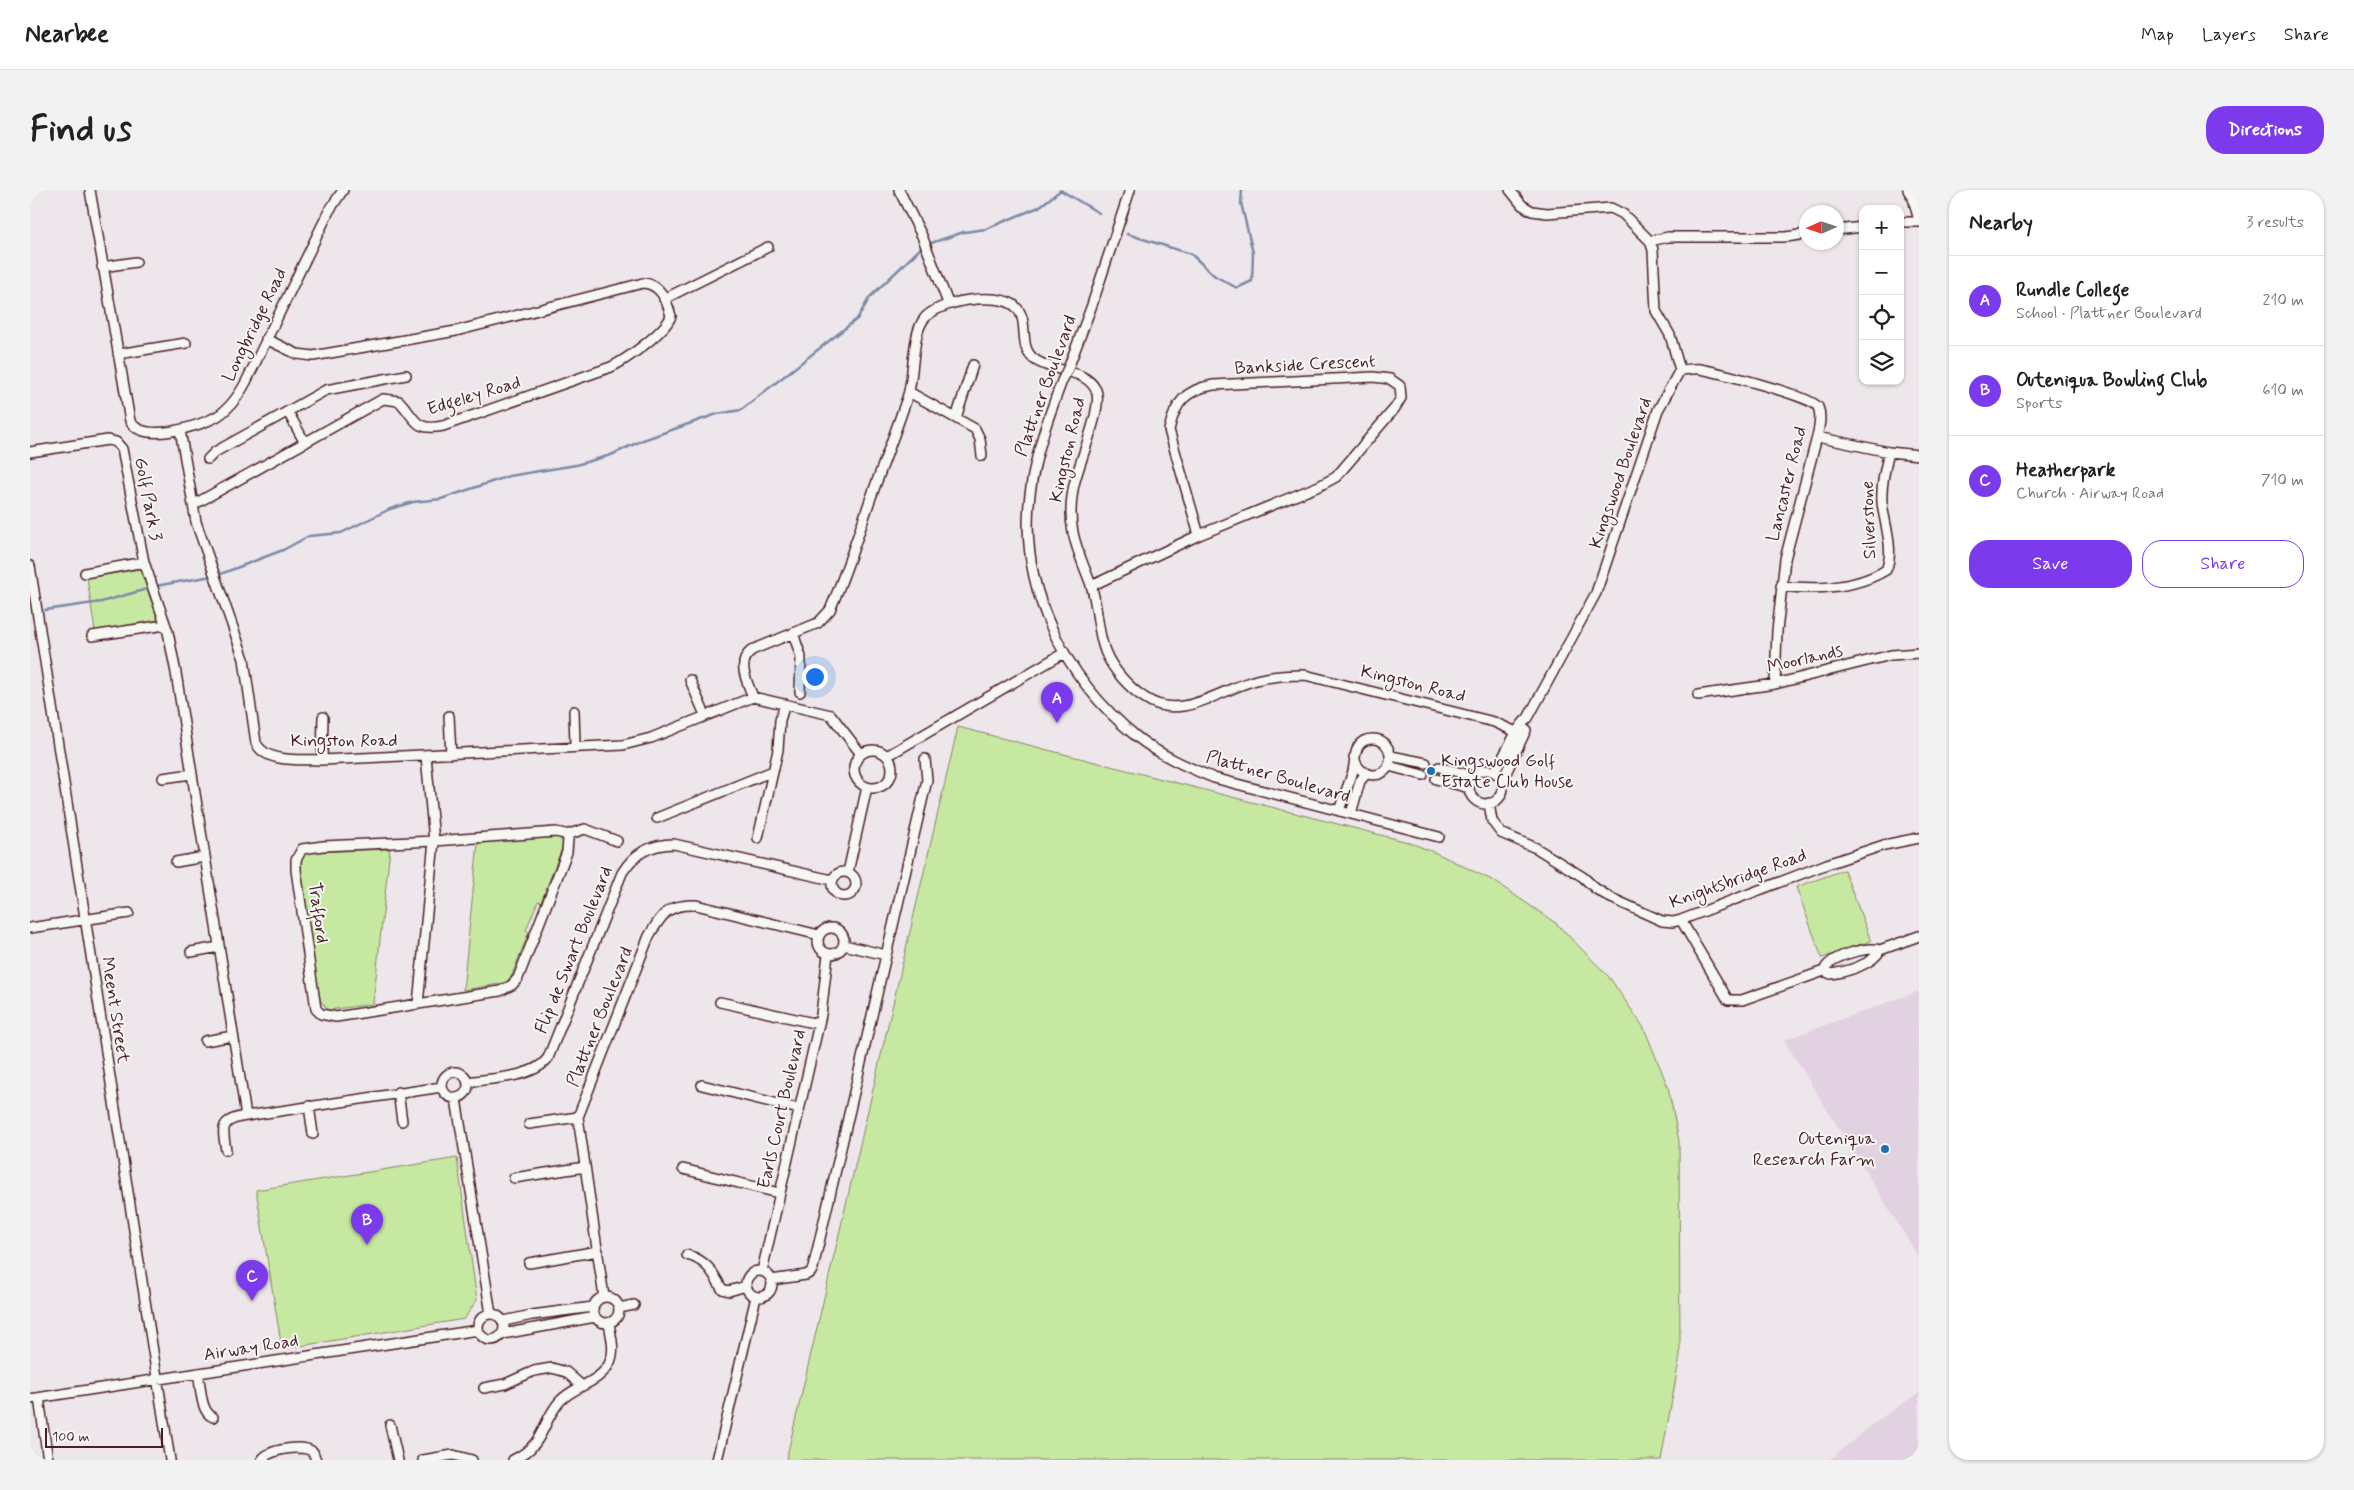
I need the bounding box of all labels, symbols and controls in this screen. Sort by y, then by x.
text: Nearbee [25,19,109,50]
text: Map [2141,23,2174,47]
text: Layers [2202,23,2256,47]
text: Share [2284,23,2329,47]
button: Directions [2206,106,2324,154]
text: Find us [30,107,132,153]
north arrow [1799,205,1844,250]
map controls [1859,205,1904,385]
button: + [1859,205,1904,250]
text: Nearby [1969,209,2033,237]
text: 3 results [2246,212,2304,233]
button: − [1859,250,1904,295]
street label: Longbridge Road [217,264,294,386]
text: Rundle College [2016,278,2129,303]
text: A [1980,290,1990,311]
text: 210 m [2263,290,2304,311]
button: locate [1859,295,1904,340]
text: School · Plattner Boulevard [2016,303,2202,324]
street label: Plattner Boulevard [1009,312,1083,460]
button: layers [1859,340,1904,385]
street label: Bankside Crescent [1234,349,1376,381]
text: Outeniqua Bowling Club [2016,368,2207,393]
street label: Edgeley Road [424,370,524,424]
text: B [1980,380,1990,401]
text: 610 m [2262,380,2304,401]
text: Sports [2016,393,2062,414]
street label: Kingswood Boulevard [1584,394,1659,552]
street label: Kingston Road [1044,395,1093,505]
street label: Lancaster Road [1761,424,1813,544]
street label: Golf Park 3 [128,455,168,543]
text: Heatherpark [2016,458,2115,483]
text: C [1979,470,1991,491]
text: 710 m [2261,470,2304,491]
street label: Silverstone [1856,480,1882,560]
text: Church · Airway Road [2016,483,2164,504]
button: Save [1969,540,2132,588]
button: Share [2142,540,2304,588]
street label: Moorlands [1765,639,1845,679]
street label: Kingston Road [1358,659,1468,710]
your location [802,664,828,690]
pin: A [1041,682,1073,723]
street label: Kingston Road [290,729,398,754]
street label: Plattner Boulevard [1203,745,1353,809]
place label: Kingswood Golf Estate Club House [1441,749,1574,794]
marker: Kingswood Golf Estate Club House [1425,765,1437,777]
street label: Knightsbridge Road [1666,843,1810,916]
street label: Flip de Swart Boulevard [529,863,619,1037]
street label: Trafford [300,881,334,945]
street label: Plattner Boulevard [561,944,639,1090]
street label: Meent Street [95,955,135,1065]
street label: Earls Court Boulevard [752,1027,812,1191]
place label: Outeniqua Research Farm [1753,1127,1875,1172]
marker: Outeniqua Research Farm [1879,1143,1891,1155]
pin: B [351,1204,383,1245]
pin: C [236,1260,268,1301]
street label: Airway Road [202,1329,300,1367]
scale bar [45,1425,162,1448]
text: 100 m [52,1428,90,1446]

